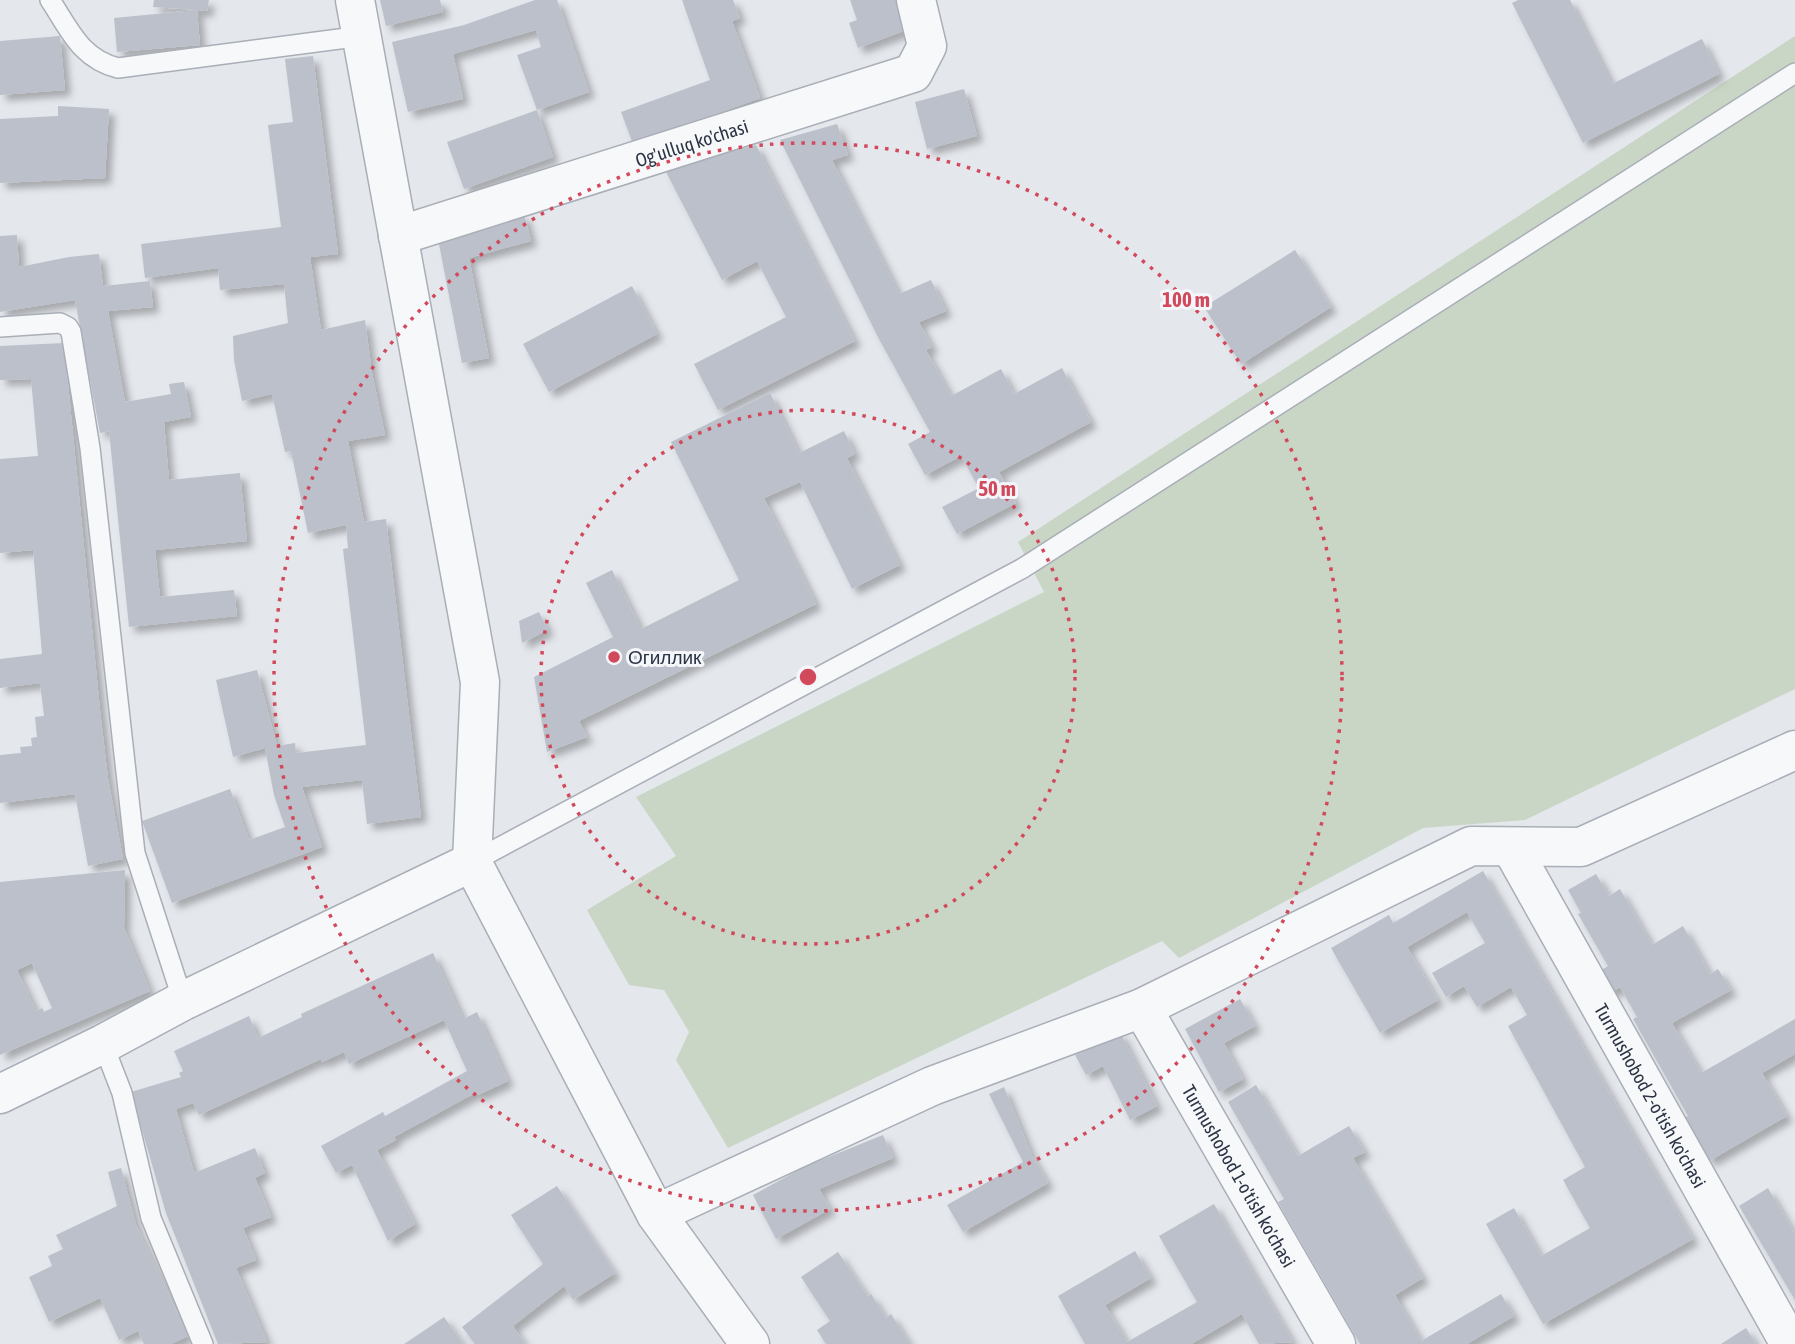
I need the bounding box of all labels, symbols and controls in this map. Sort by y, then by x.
street label: Og'ulluq ko'chasi [632,115,751,171]
text: 100 m [1162,287,1210,311]
text: 50 m [978,476,1016,500]
place label: Огиллик [628,646,702,668]
marker: Огиллик [606,649,622,665]
centre of rings [796,665,820,689]
street label: Turmushobod 2-o'tish ko'chasi [1590,1000,1711,1191]
street label: Turmushobod 1-o'tish ko'chasi [1178,1081,1300,1271]

